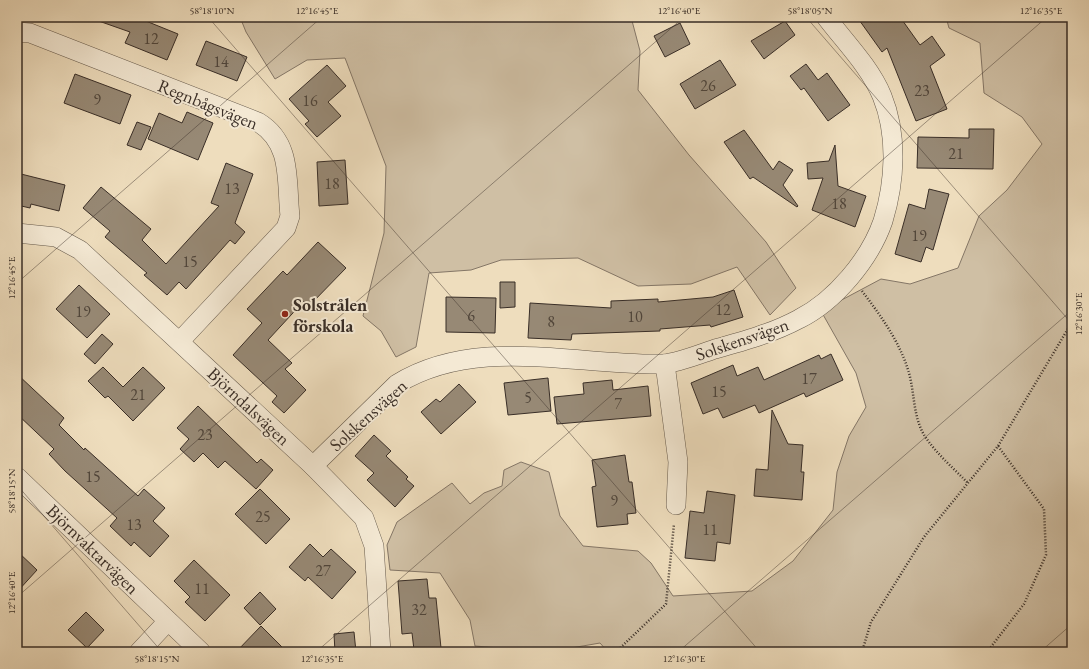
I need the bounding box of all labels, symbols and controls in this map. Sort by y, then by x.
text: 58°18'10"N [190,4,235,17]
text: 12°16'45"E [296,4,339,17]
text: 12°16'40"E [658,4,701,17]
text: 58°18'05"N [788,4,833,17]
text: 12°16'35"E [1020,4,1063,17]
house number: 12 [143,28,159,49]
house number: 14 [213,51,229,72]
street label: Regnbågsvägen [155,73,262,135]
house number: 26 [700,75,716,96]
house number: 23 [914,80,930,101]
house number: 9 [93,89,101,110]
house number: 16 [302,90,318,111]
house number: 21 [948,143,964,164]
house number: 18 [324,173,340,194]
house number: 13 [224,178,240,199]
house number: 18 [831,193,847,214]
house number: 19 [911,225,927,246]
house number: 15 [182,251,198,272]
text: 12°16'45"E [5,256,18,299]
text: 12°16'30"E [1072,292,1085,335]
place label: Solstrålen förskola [293,293,367,337]
house number: 12 [715,299,731,320]
house number: 19 [75,301,91,322]
house number: 6 [467,305,475,326]
house number: 10 [627,306,643,327]
marker: Solstrålen förskola [280,309,290,319]
house number: 8 [547,311,555,332]
street label: Solskensvägen [692,312,792,366]
street label: Björndalsvägen [203,362,295,450]
house number: 17 [801,368,817,389]
street label: Solskensvägen [324,374,412,456]
house number: 15 [711,381,727,402]
house number: 21 [130,384,146,405]
house number: 5 [524,387,532,408]
house number: 7 [614,393,622,414]
house number: 23 [197,424,213,445]
house number: 15 [85,466,101,487]
text: 58°18'15"N [5,468,18,513]
house number: 9 [610,490,618,511]
street label: Björnvaktarvägen [42,499,144,599]
house number: 25 [255,506,271,527]
house number: 13 [126,514,142,535]
house number: 11 [702,519,718,540]
house number: 27 [315,560,331,581]
text: 12°16'40"E [5,571,18,614]
house number: 11 [194,578,210,599]
house number: 32 [411,599,427,620]
text: 58°18'15"N [135,652,180,665]
text: 12°16'35"E [301,652,344,665]
text: 12°16'30"E [663,652,706,665]

